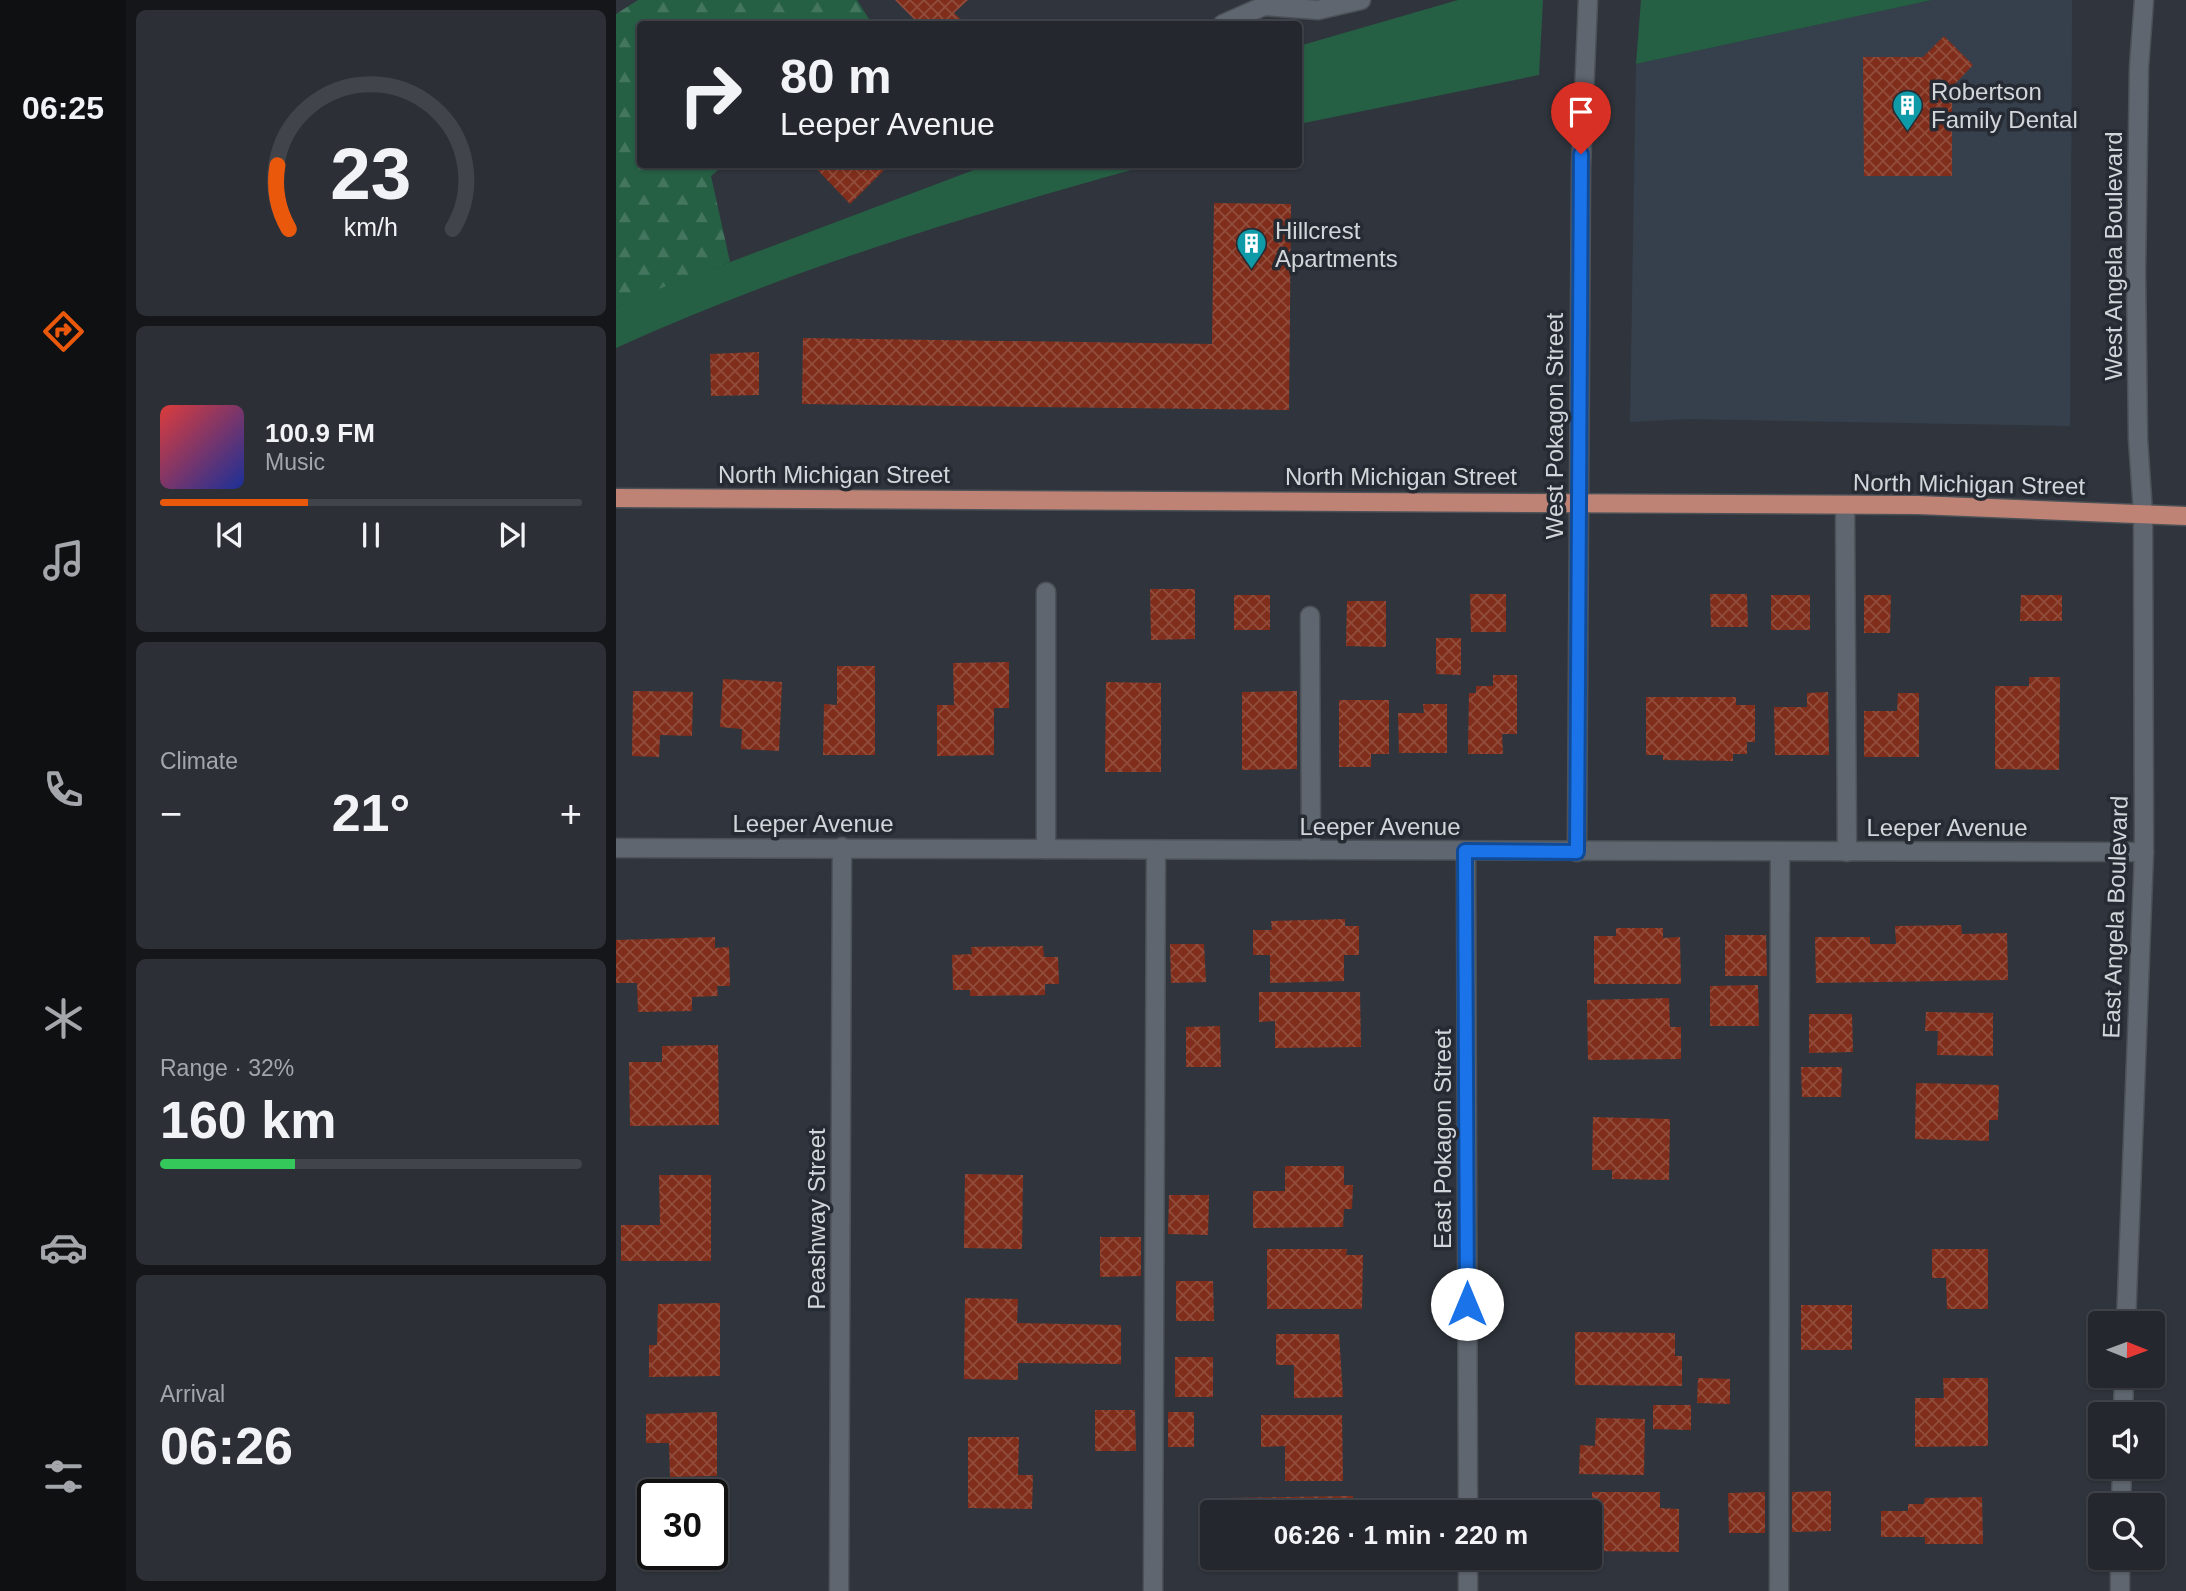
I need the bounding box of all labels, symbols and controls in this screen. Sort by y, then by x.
icon: right [665,49,756,140]
text: 80 m [780,49,892,103]
place label: Robertson Family Dental [1931,78,2078,133]
pin [1551,82,1611,154]
building icon: Robertson Family Dental [1891,88,1925,132]
text: 06:25 [22,90,104,126]
icon: arrive [1562,93,1600,131]
text: Leeper Avenue [780,106,995,142]
street label: West Angela Boulevard [2100,131,2127,381]
text: 23 [331,133,411,214]
text: km/h [344,213,398,241]
place label: Hillcrest Apartments [1275,217,1398,272]
building icon: Hillcrest Apartments [1235,227,1269,271]
icon: directions [39,307,88,356]
street label: West Pokagon Street [1541,313,1568,539]
text: 100.9 FM [265,418,375,448]
text: Music [265,449,325,475]
street label: North Michigan Street [718,461,950,488]
street label: North Michigan Street [1285,463,1517,490]
street label: North Michigan Street [1853,468,2086,500]
icon: previous [211,516,249,554]
icon: pause [352,516,390,554]
icon: next [493,516,531,554]
icon: music [39,536,88,585]
text: Climate [160,748,238,774]
icon: phone [39,765,88,814]
text: 21° [332,784,410,842]
text: − [160,793,182,835]
text: + [560,793,582,835]
street label: East Angela Boulevard [2097,795,2133,1039]
street label: Leeper Avenue [732,810,894,837]
street label: Leeper Avenue [1299,813,1461,840]
street label: Leeper Avenue [1866,814,2028,841]
icon: climate [39,994,88,1043]
street label: East Pokagon Street [1429,1029,1456,1249]
text: Range · 32% [160,1055,294,1081]
text: 160 km [160,1091,336,1149]
street label: Peashway Street [803,1128,830,1310]
icon: car [39,1223,88,1272]
position arrow [1430,1267,1504,1341]
north arrow [2088,1311,2165,1388]
map controls [2088,1311,2165,1570]
text: Arrival [160,1381,225,1407]
button: sound [2088,1402,2165,1479]
text: 06:26 [160,1417,293,1475]
icon: filters [39,1452,88,1501]
speed limit sign: 30 [637,1479,728,1570]
button: search [2088,1493,2165,1570]
text: 06:26 · 1 min · 220 m [1274,1520,1528,1550]

